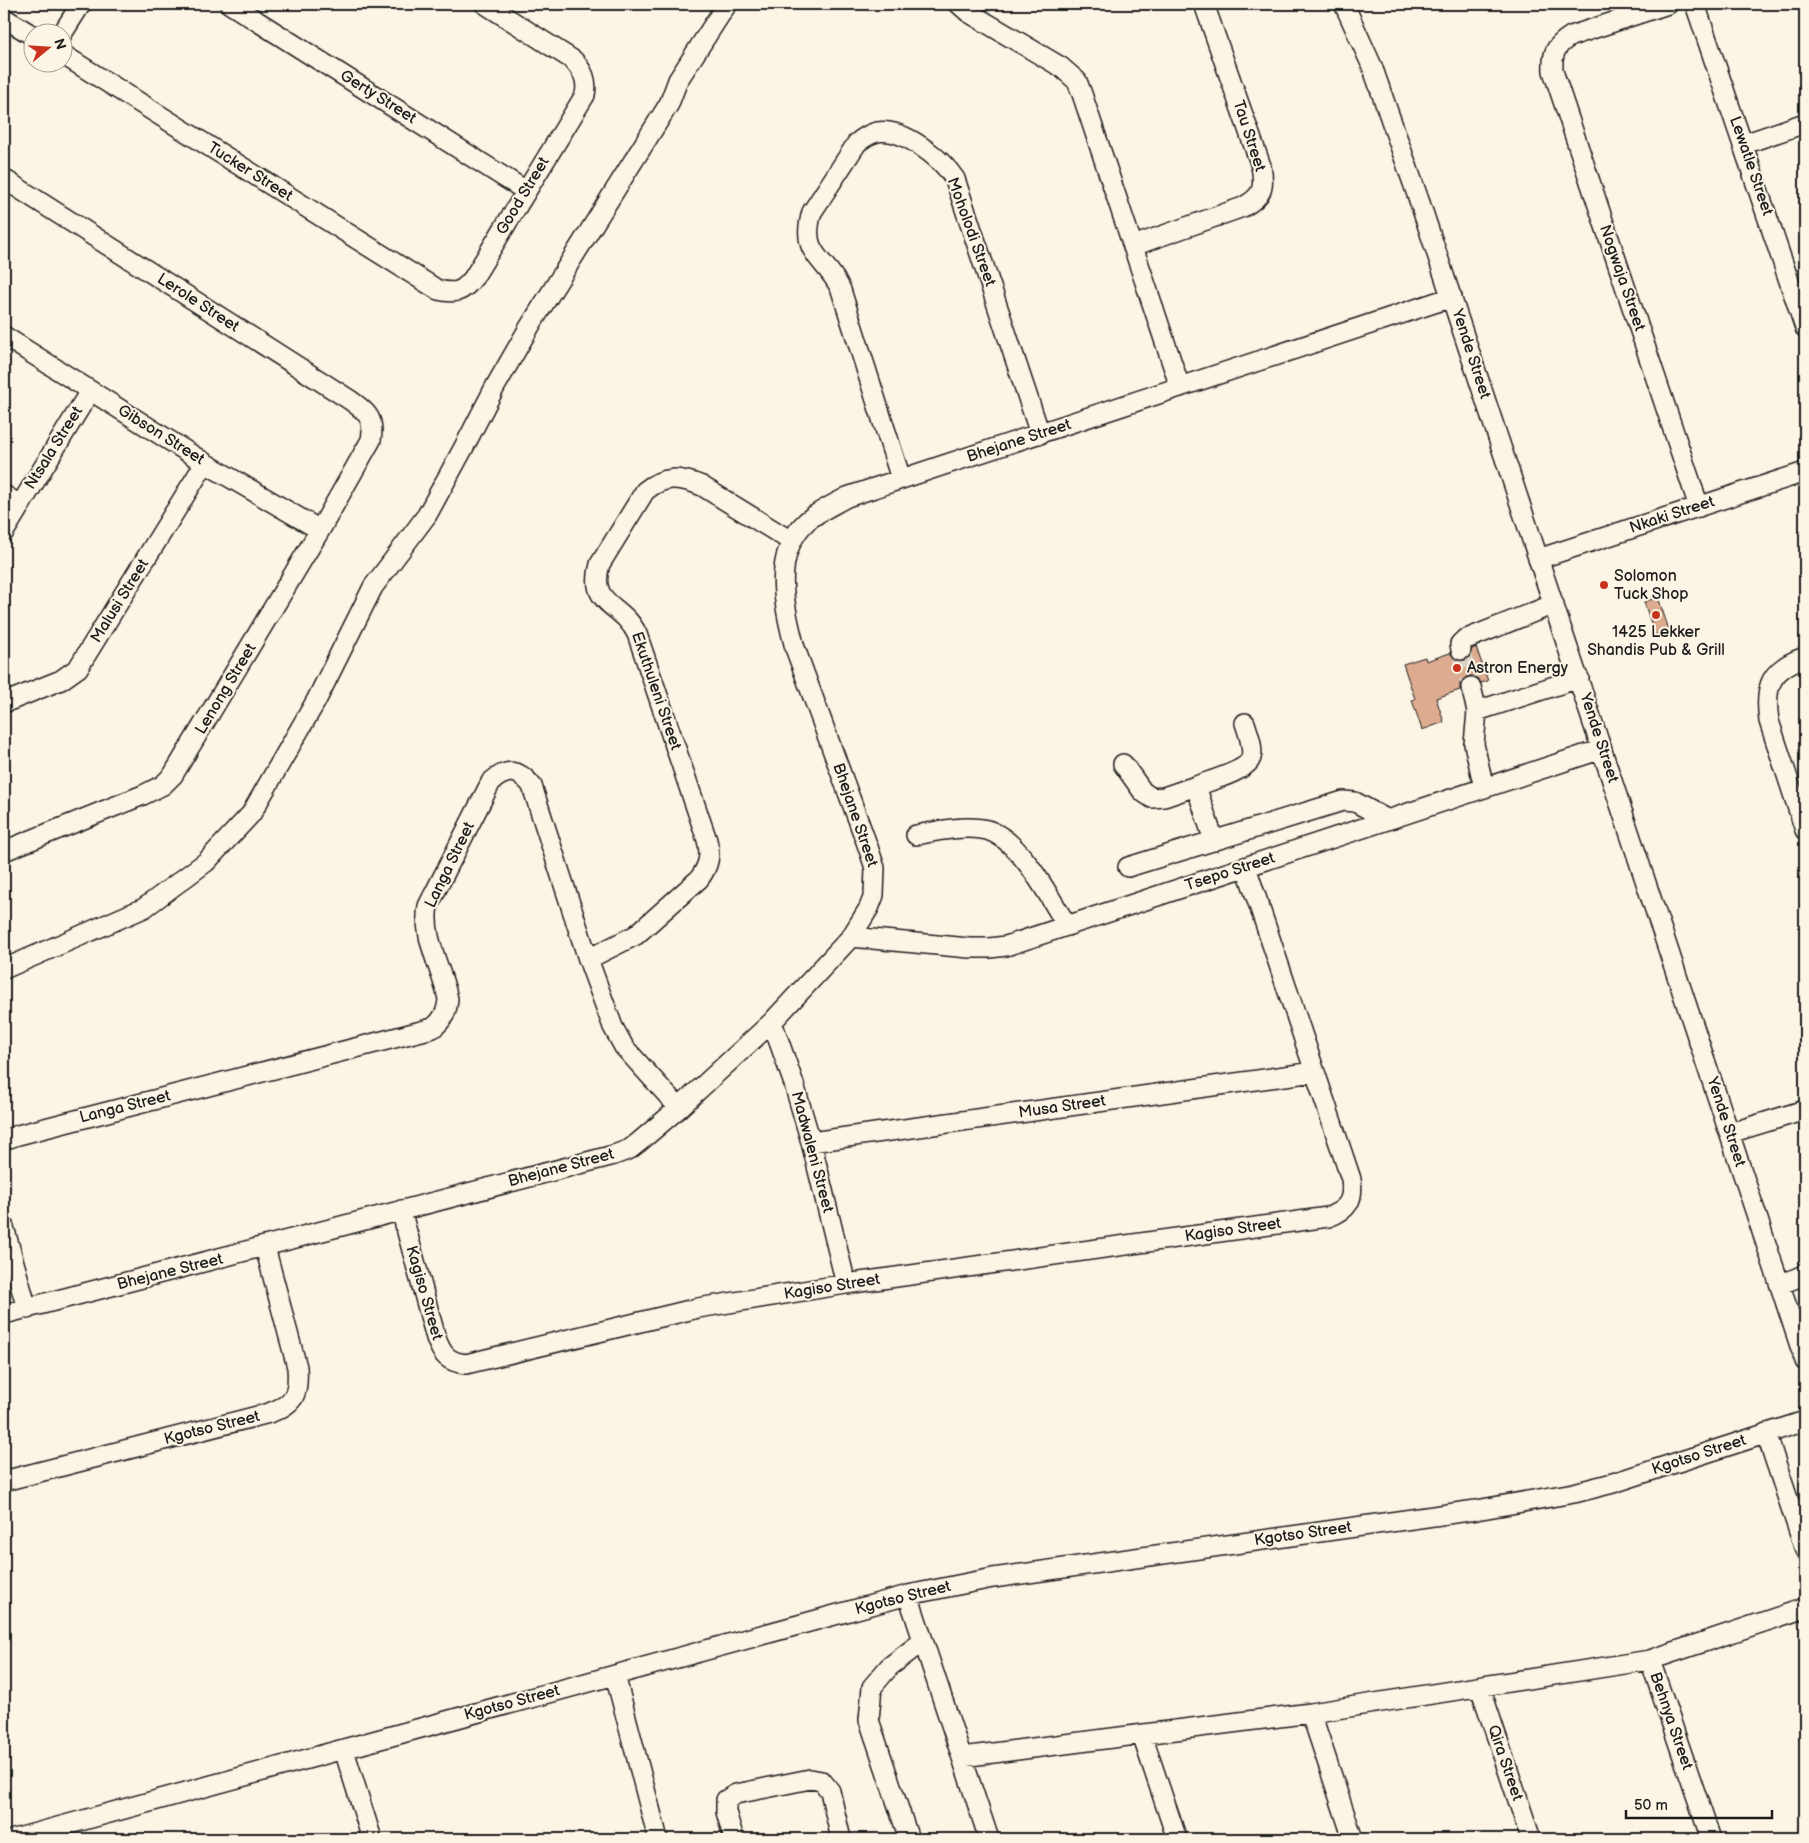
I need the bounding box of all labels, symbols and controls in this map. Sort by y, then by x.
north arrow [22,22,72,72]
text: N [50,37,70,52]
street label: Gerty Street [336,66,420,128]
street label: Tau Street [1229,98,1269,174]
street label: Lewatle Street [1725,114,1777,218]
street label: Tucker Street [204,138,296,206]
street label: Good Street [492,154,554,238]
street label: Moholodi Street [943,175,999,289]
street label: Nogwaja Street [1595,223,1649,334]
street label: Lerole Street [154,270,243,337]
street label: Yende Street [1447,306,1494,401]
street label: Gibson Street [114,401,208,469]
street label: Ntsala Street [21,403,87,493]
street label: Bhejane Street [964,415,1074,467]
street label: Nkaki Street [1627,492,1717,538]
street label: Malusi Street [87,556,153,646]
place label: Solomon Tuck Shop [1614,567,1689,604]
marker: Solomon Tuck Shop [1598,579,1610,591]
marker: 1425 Lekker Shandis Pub & Grill [1650,609,1662,621]
place label: 1425 Lekker Shandis Pub & Grill [1587,623,1725,660]
street label: Ekuthuleni Street [627,630,685,753]
street label: Lenong Street [191,640,261,738]
place label: Astron Energy [1467,659,1569,678]
marker: Astron Energy [1451,662,1463,674]
street label: Yende Street [1575,690,1622,785]
street label: Bhejane Street [828,761,882,870]
street label: Langa Street [421,819,479,911]
street label: Tsepo Street [1183,849,1277,895]
street label: Yende Street [1702,1074,1749,1169]
street label: Langa Street [78,1087,173,1127]
street label: Madwaleni Street [787,1089,837,1215]
street label: Musa Street [1017,1091,1107,1123]
street label: Bhejane Street [506,1145,616,1191]
street label: Kagiso Street [1184,1214,1282,1246]
street label: Kagiso Street [401,1244,447,1342]
street label: Bhejane Street [115,1250,225,1294]
street label: Kagiso Street [783,1270,882,1304]
street label: Kgotso Street [162,1407,262,1449]
street label: Kgotso Street [1649,1431,1749,1479]
street label: Kgotso Street [1253,1518,1353,1550]
street label: Kgotso Street [853,1577,953,1619]
street label: Behnya Street [1645,1670,1697,1772]
street label: Kgotso Street [462,1681,562,1725]
street label: Qira Street [1483,1723,1527,1803]
scale bar [1626,1788,1773,1820]
text: 50 m [1634,1796,1668,1815]

